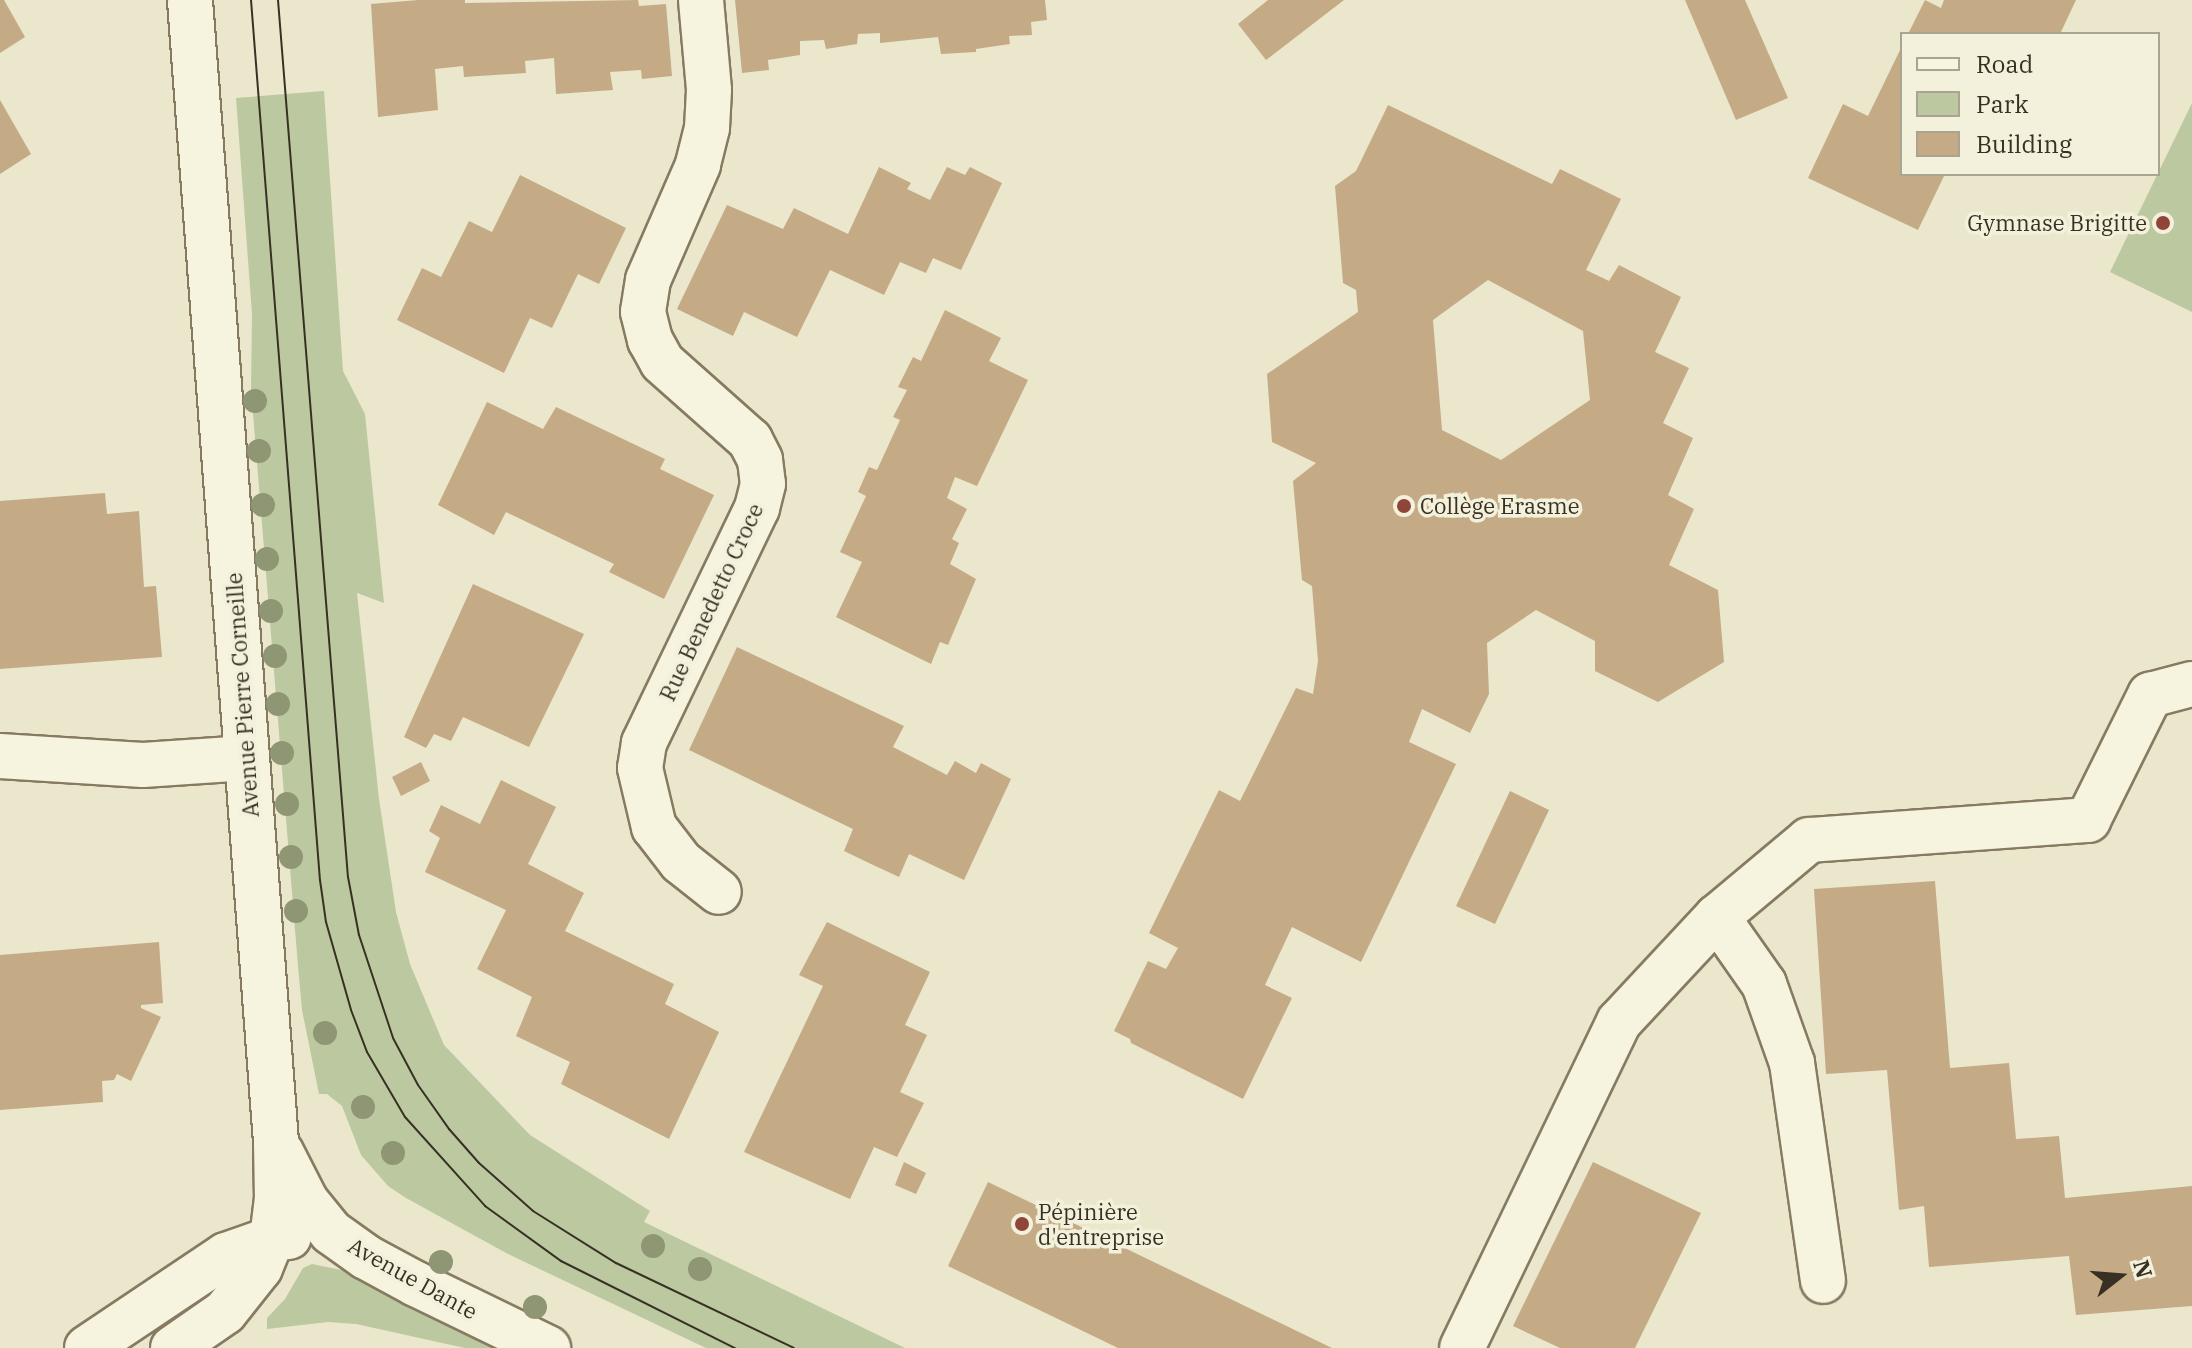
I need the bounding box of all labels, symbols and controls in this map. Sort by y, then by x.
legend [1900,32,2160,176]
text: Road [1976,48,2033,80]
text: Park [1976,88,2028,120]
text: Building [1976,128,2072,160]
place label: Gymnase Brigitte [1967,210,2147,236]
marker: Gymnase Brigitte [2154,214,2172,232]
place label: Collège Erasme [1420,493,1580,519]
marker: Collège Erasme [1395,497,1413,515]
street label: Rue Benedetto Croce [654,499,768,705]
street label: Avenue Pierre Corneille [220,572,264,818]
place label: Pépinière d'entreprise [1038,1198,1164,1250]
marker: Pépinière d'entreprise [1013,1215,1031,1233]
street label: Avenue Dante [344,1232,482,1324]
north arrow [2080,1236,2160,1316]
text: N [2127,1256,2160,1281]

